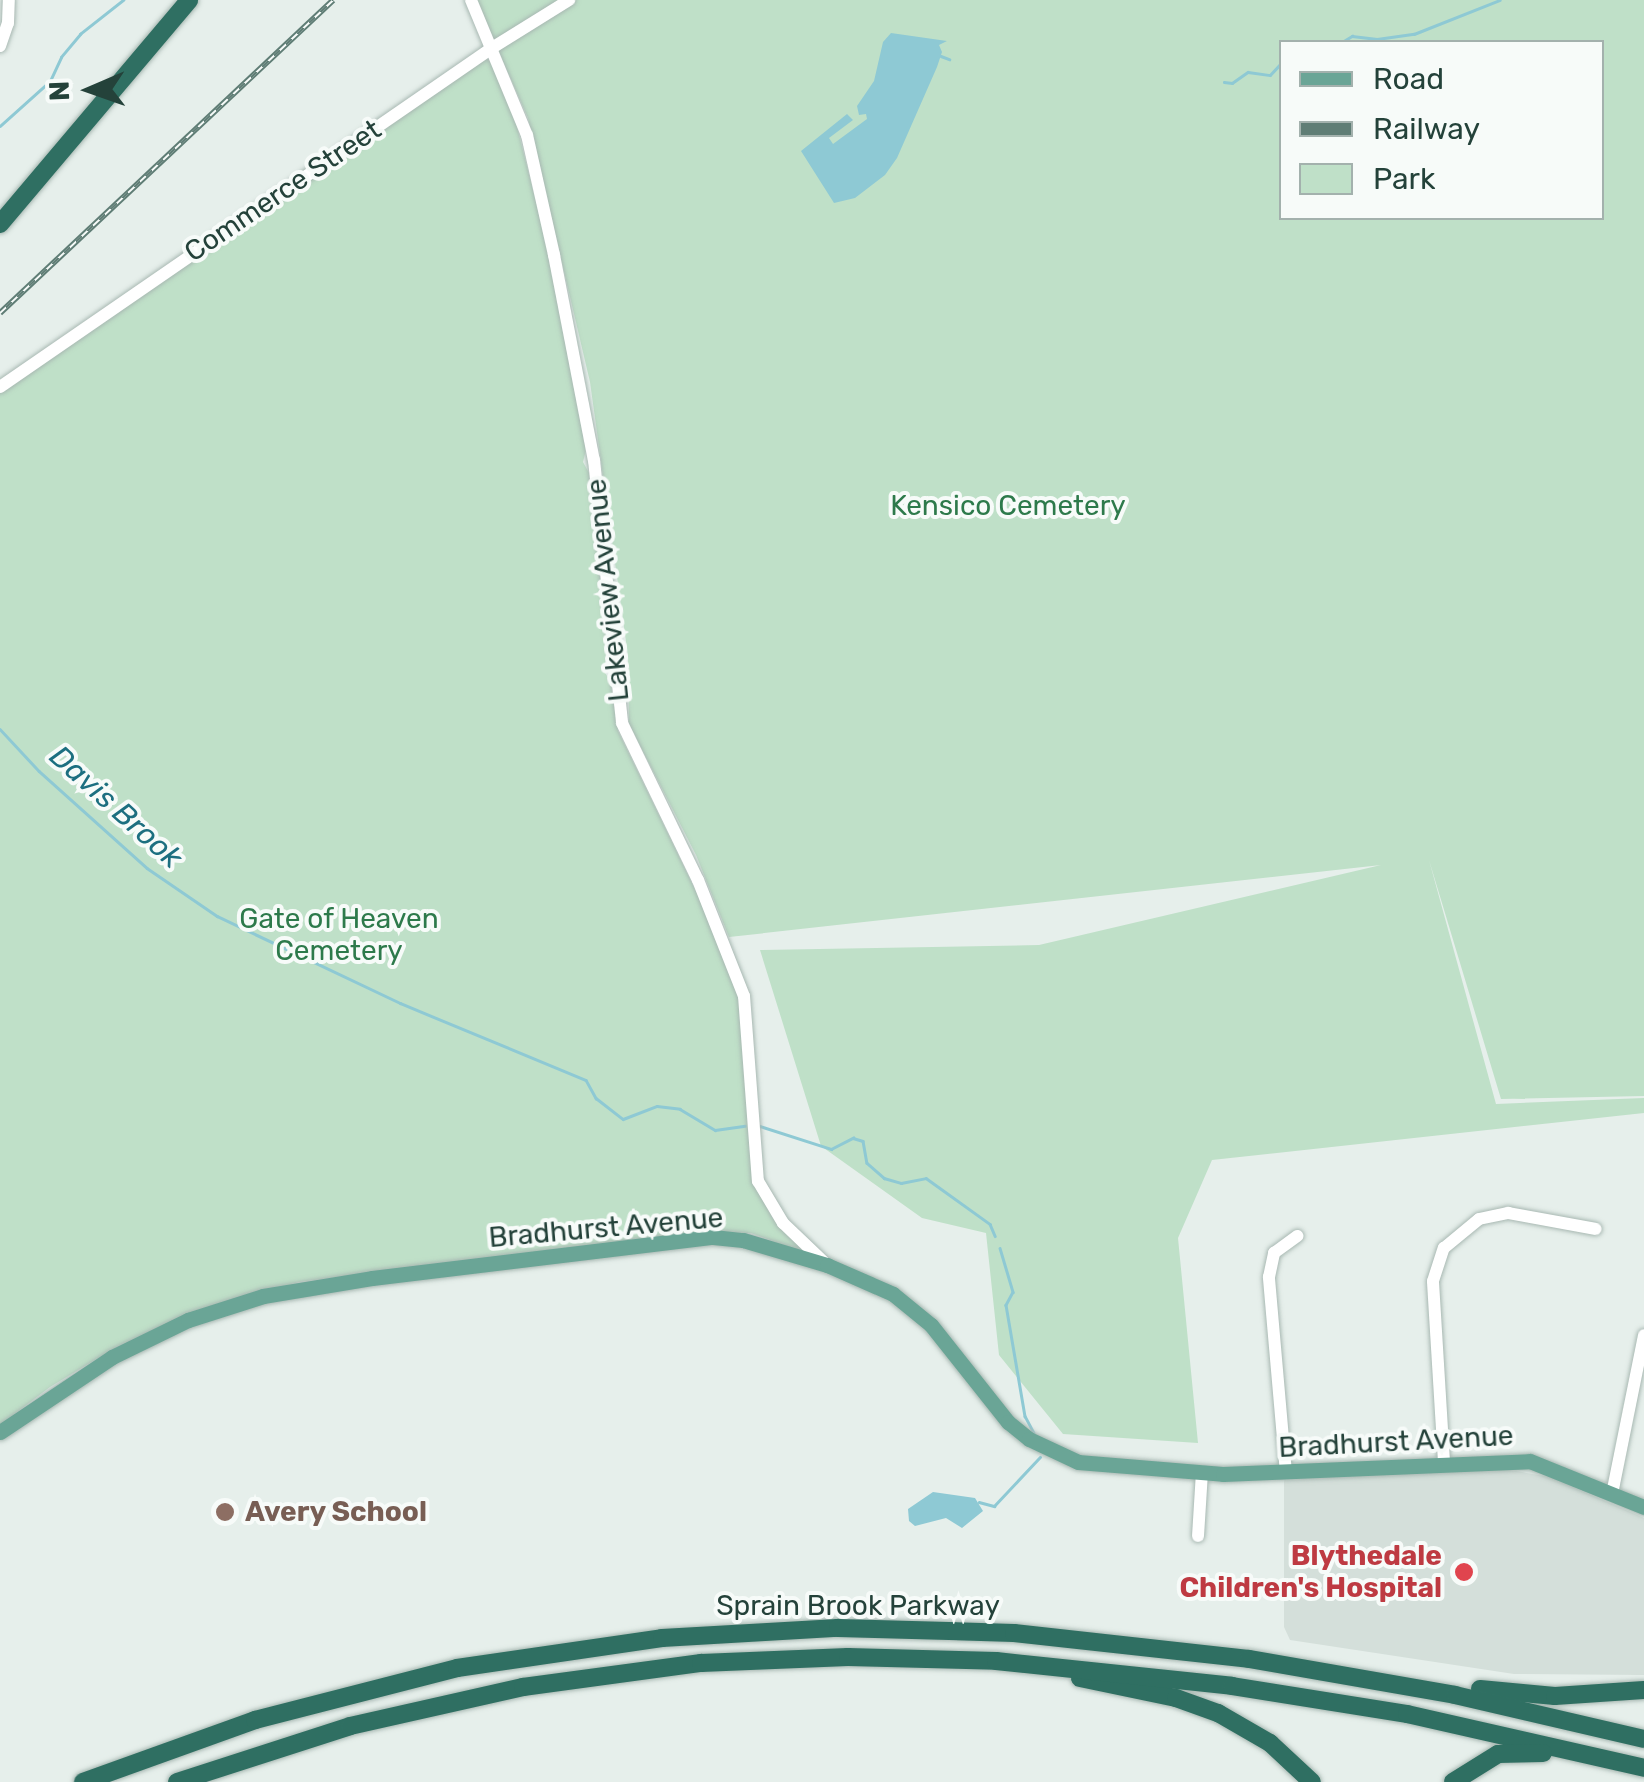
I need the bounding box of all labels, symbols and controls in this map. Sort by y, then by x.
north arrow [40,40,140,140]
legend [1279,40,1604,220]
text: Road [1373,61,1444,97]
text: N [43,80,76,102]
text: Railway [1373,111,1480,147]
street label: Commerce Street [178,113,388,269]
text: Park [1373,161,1435,197]
street label: Lakeview Avenue [580,476,636,704]
park label: Kensico Cemetery [890,489,1126,523]
water label: Davis Brook [42,738,190,876]
park label: Gate of Heaven Cemetery [239,902,439,968]
street label: Bradhurst Avenue [487,1201,725,1255]
street label: Bradhurst Avenue [1277,1419,1515,1465]
place label: Avery School [245,1495,428,1529]
marker: Avery School [214,1501,236,1523]
place label: Blythedale Children's Hospital [1179,1539,1442,1605]
marker: Blythedale Children's Hospital [1451,1559,1477,1585]
street label: Sprain Brook Parkway [716,1589,1000,1623]

